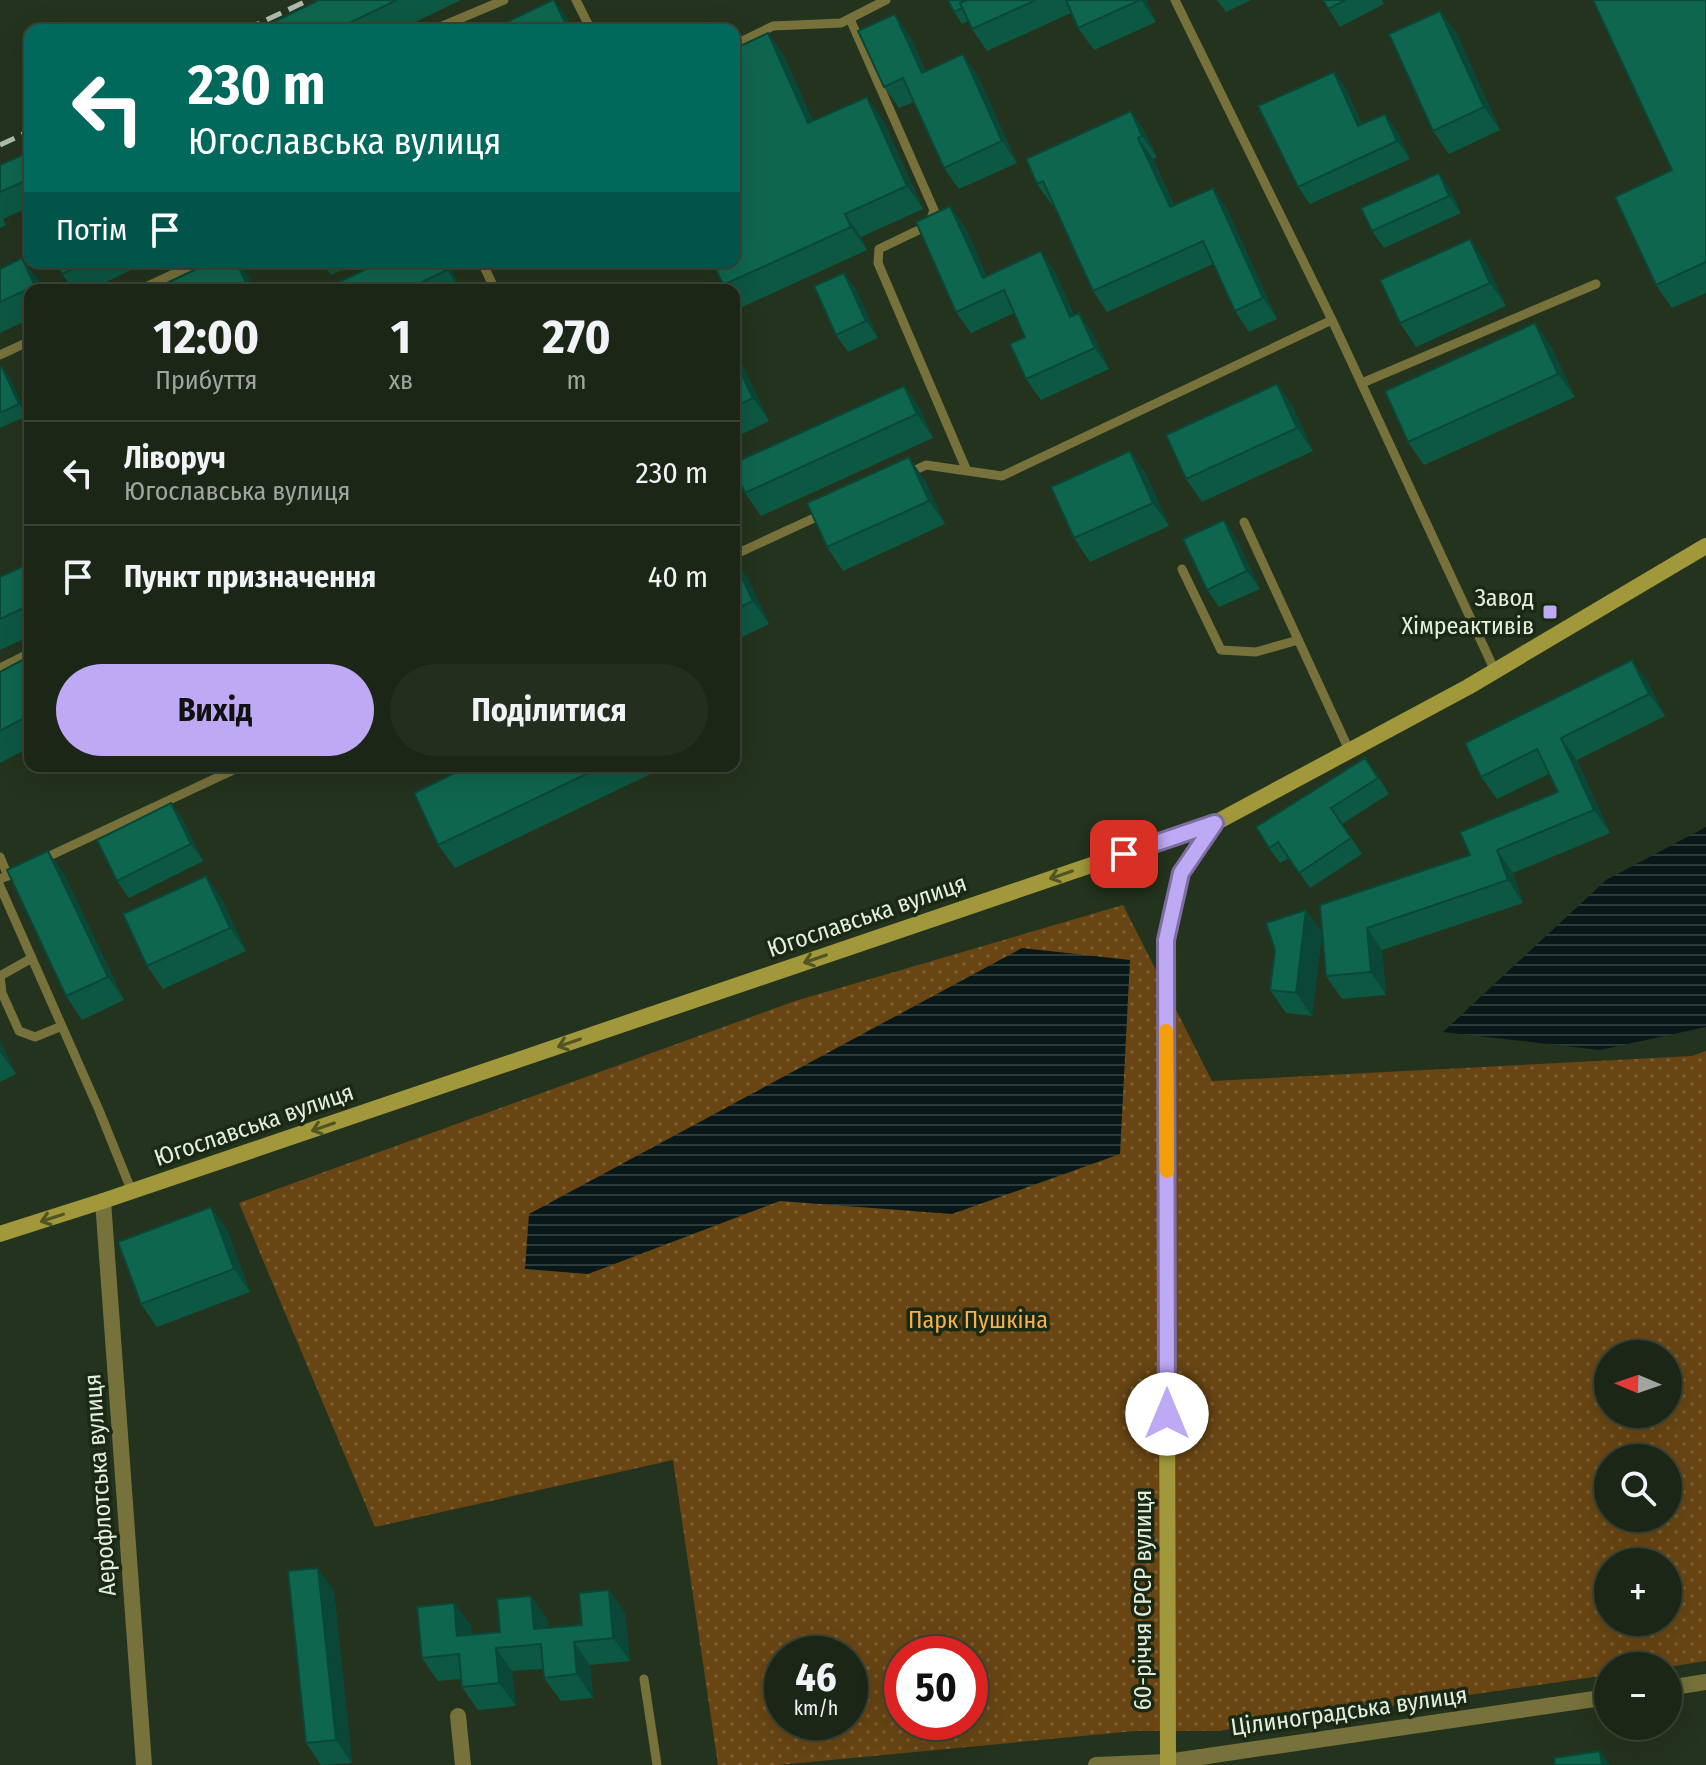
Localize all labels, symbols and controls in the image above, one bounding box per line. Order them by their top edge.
text: 230 m [188,52,325,119]
icon: left [56,56,160,160]
text: Югославська вулиця [188,120,501,164]
icon: arrive [143,208,187,252]
text: Потім [56,212,127,248]
text: 12:00 [153,308,259,366]
text: 1 [391,308,411,366]
text: 270 [542,308,611,366]
text: Прибуття [155,365,257,396]
text: хв [389,365,413,396]
text: m [567,365,587,396]
text: Ліворуч [124,440,226,476]
icon: left [56,451,100,495]
text: 230 m [636,455,708,491]
text: Югославська вулиця [124,476,350,507]
icon: arrive [56,555,100,599]
text: Пункт призначення [124,559,376,595]
text: 40 m [648,559,708,595]
place label: Завод Хімреактивів [1401,584,1534,640]
marker: Завод Хімреактивів [1541,603,1559,621]
button: Вихід [56,664,374,756]
button: Поділитися [390,664,708,756]
pin [1090,820,1158,888]
icon: arrive [1102,832,1146,876]
street label: Югославська вулиця [764,869,970,963]
one-way arrow [1049,869,1074,884]
one-way arrow [803,952,828,967]
one-way arrow [557,1036,582,1051]
street label: Югославська вулиця [151,1078,357,1172]
one-way arrow [311,1120,336,1135]
one-way arrow [39,1211,65,1226]
park label: Парк Пушкіна [908,1306,1048,1334]
north arrow [1594,1340,1682,1428]
map controls [1594,1340,1682,1740]
position arrow [1125,1372,1209,1456]
street label: Аерофлотська вулиця [78,1373,122,1597]
button: search [1594,1444,1682,1532]
street label: 60-річчя СРСР вулиця [1129,1490,1157,1710]
button: + [1594,1548,1682,1636]
speed limit sign: 50 [884,1636,988,1740]
button: − [1594,1652,1682,1740]
text: 46 [795,1654,837,1702]
street label: Цілиноградська вулиця [1229,1681,1469,1741]
text: km/h [794,1696,838,1720]

